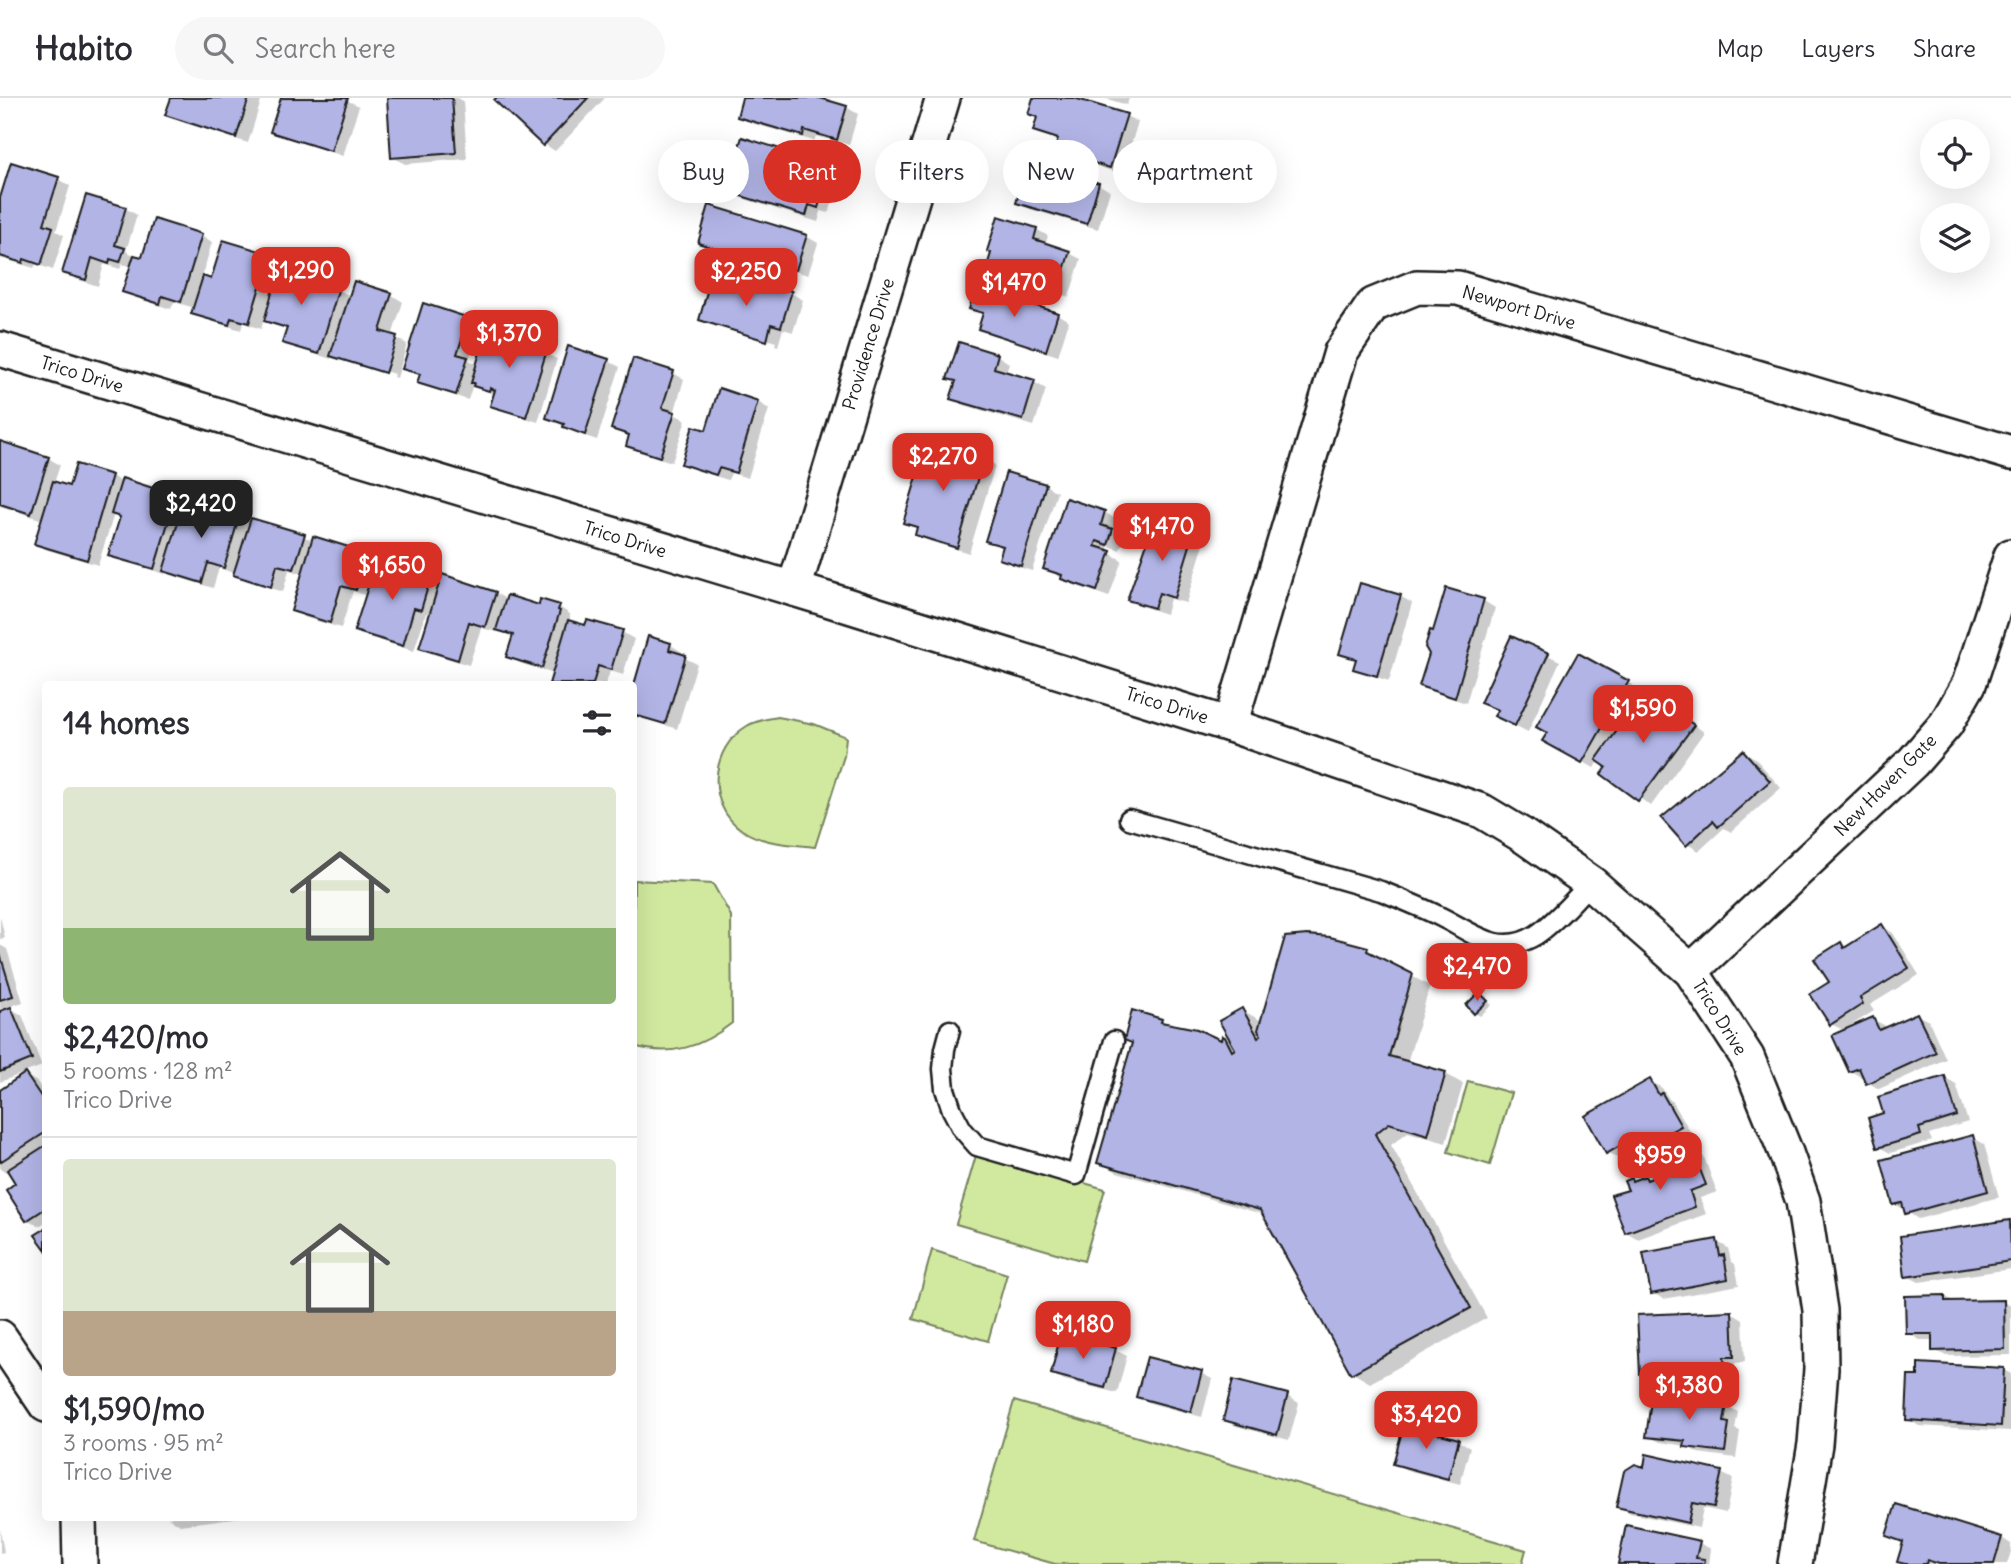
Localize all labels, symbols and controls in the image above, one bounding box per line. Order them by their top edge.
search box [175,17,665,80]
text: Habito [35,27,133,69]
icon: search [199,29,237,67]
text: Search here [255,32,396,65]
text: Map [1717,33,1763,63]
text: Layers [1801,33,1875,63]
text: Share [1913,33,1976,63]
map controls [1920,119,1990,273]
button: locate [1920,119,1990,189]
chip: Buy [658,140,749,203]
chip: Rent [763,140,861,203]
chip: Filters [875,140,989,203]
chip: New [1003,140,1099,203]
chip: Apartment [1113,140,1277,203]
button: layers [1920,203,1990,273]
pin: $1,290 [244,248,358,307]
pin: $2,250 [689,248,803,308]
text: $1,290 [267,255,335,284]
text: $2,250 [710,256,782,285]
pin: $1,470 [957,260,1071,319]
text: $1,470 [981,267,1047,296]
street label: Providence Drive [837,275,899,413]
street label: Newport Drive [1460,280,1578,334]
pin: $1,370 [452,310,566,370]
text: $1,370 [476,318,542,347]
street label: Trico Drive [38,350,126,398]
pin: $2,270 [886,434,1000,493]
text: $2,270 [908,441,978,470]
pin: $2,420 [144,480,258,540]
text: $2,420 [166,488,236,517]
pin: $1,470 [1105,504,1219,563]
text: $1,470 [1129,511,1195,540]
street label: Trico Drive [581,515,669,563]
pin: $1,650 [335,542,449,602]
text: $1,650 [358,550,426,579]
street label: Trico Drive [1123,681,1211,729]
pin: $1,590 [1586,686,1700,745]
text: $1,590 [1609,693,1677,722]
text: 14 homes [63,704,190,742]
icon: filters [578,704,616,742]
street label: New Haven Gate [1829,729,1941,841]
icon: home [277,833,403,959]
pin: $2,470 [1420,944,1534,1003]
text: $2,470 [1442,951,1512,980]
street label: Trico Drive [1688,975,1752,1059]
text: $2,420/mo [63,1018,209,1056]
text: 5 rooms · 128 m² [63,1056,233,1085]
text: Trico Drive [63,1085,172,1114]
pin: $959 [1619,1132,1701,1192]
text: $959 [1634,1140,1686,1169]
icon: home [277,1205,403,1331]
pin: $1,180 [1026,1302,1140,1361]
text: $1,180 [1052,1309,1114,1338]
pin: $1,380 [1632,1362,1746,1422]
text: $1,380 [1655,1370,1723,1399]
text: $1,590/mo [63,1390,205,1428]
pin: $3,420 [1369,1392,1483,1451]
text: $3,420 [1390,1399,1462,1428]
text: 3 rooms · 95 m² [63,1428,224,1457]
text: Trico Drive [63,1457,172,1486]

